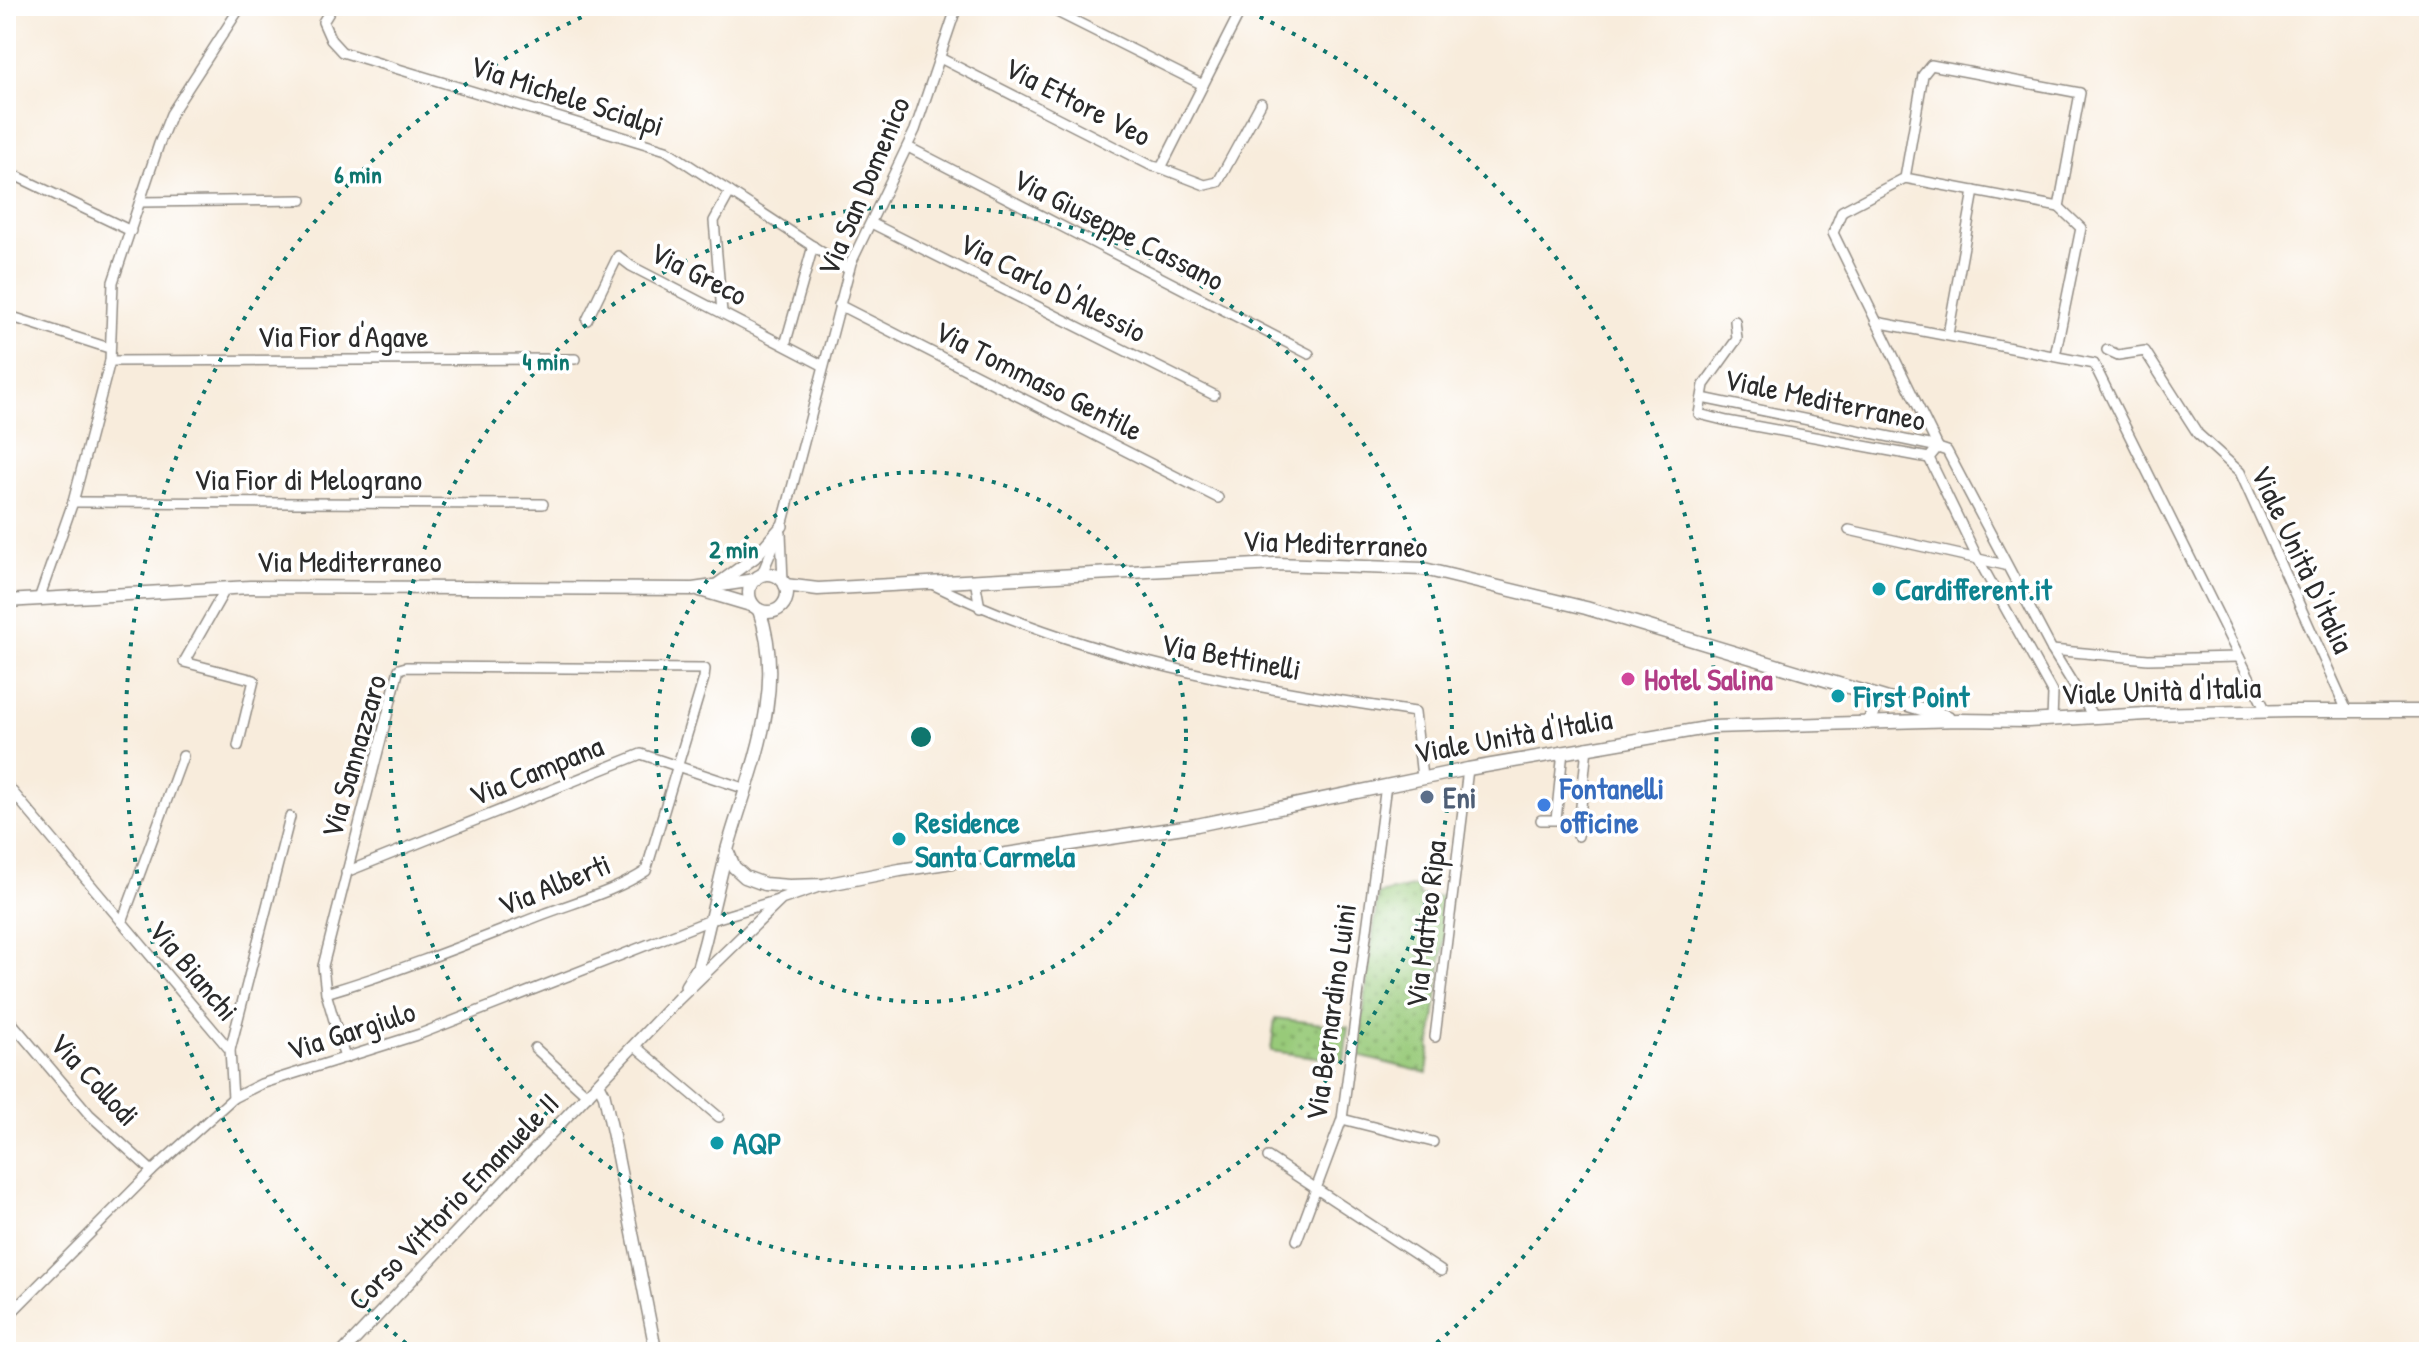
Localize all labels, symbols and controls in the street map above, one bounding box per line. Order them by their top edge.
street label: Via Michele Scialpi [465,45,669,145]
street label: Via Ettore Veo [998,47,1158,155]
street label: Via San Domenico [807,90,919,282]
text: 6 min [334,158,382,190]
street label: Via Giuseppe Cassano [1007,158,1231,300]
street label: Via Carlo D'Alessio [953,223,1153,351]
street label: Via Greco [644,232,754,314]
street label: Via Tommaso Gentile [928,310,1150,450]
street label: Via Fior d'Agave [257,316,429,356]
text: 4 min [522,345,570,377]
street label: Viale Mediterraneo [1721,358,1929,440]
street label: Via Fior di Melograno [194,459,422,499]
street label: Viale Unità D'Italia [2242,459,2364,660]
street label: Via Mediterraneo [1242,520,1428,566]
text: 2 min [709,533,759,565]
street label: Via Mediterraneo [256,541,442,581]
place label: Cardifferent.it [1895,569,2053,609]
marker: Cardifferent.it [1870,580,1888,598]
street label: Via Bettinelli [1158,623,1304,689]
place label: Hotel Salina [1644,659,1773,699]
street label: Viale Unità d'Italia [2060,667,2262,713]
street label: Via Sannazzaro [311,670,395,842]
marker: Hotel Salina [1619,670,1637,688]
place label: First Point [1853,676,1971,716]
marker: First Point [1829,687,1847,705]
street label: Viale Unità d'Italia [1411,698,1615,772]
centre of rings [907,723,935,751]
street label: Via Campana [463,725,609,815]
place label: Fontanelli officine [1559,768,1664,842]
place label: Eni [1443,777,1477,817]
marker: Eni [1418,788,1436,806]
marker: Fontanelli officine [1535,796,1553,814]
place label: Residence Santa Carmela [915,802,1075,876]
marker: Residence Santa Carmela [890,830,908,848]
street label: Via Matteo Ripa [1395,838,1455,1010]
street label: Via Alberti [492,843,616,925]
street label: Via Bernardino Luini [1295,901,1365,1123]
street label: Via Bianchi [140,911,248,1029]
street label: Via Gargiulo [282,991,420,1069]
street label: Via Collodi [41,1024,149,1134]
street label: Corso Vittorio Emanuele II [339,1084,567,1318]
place label: AQP [733,1123,782,1163]
marker: AQP [708,1134,726,1152]

